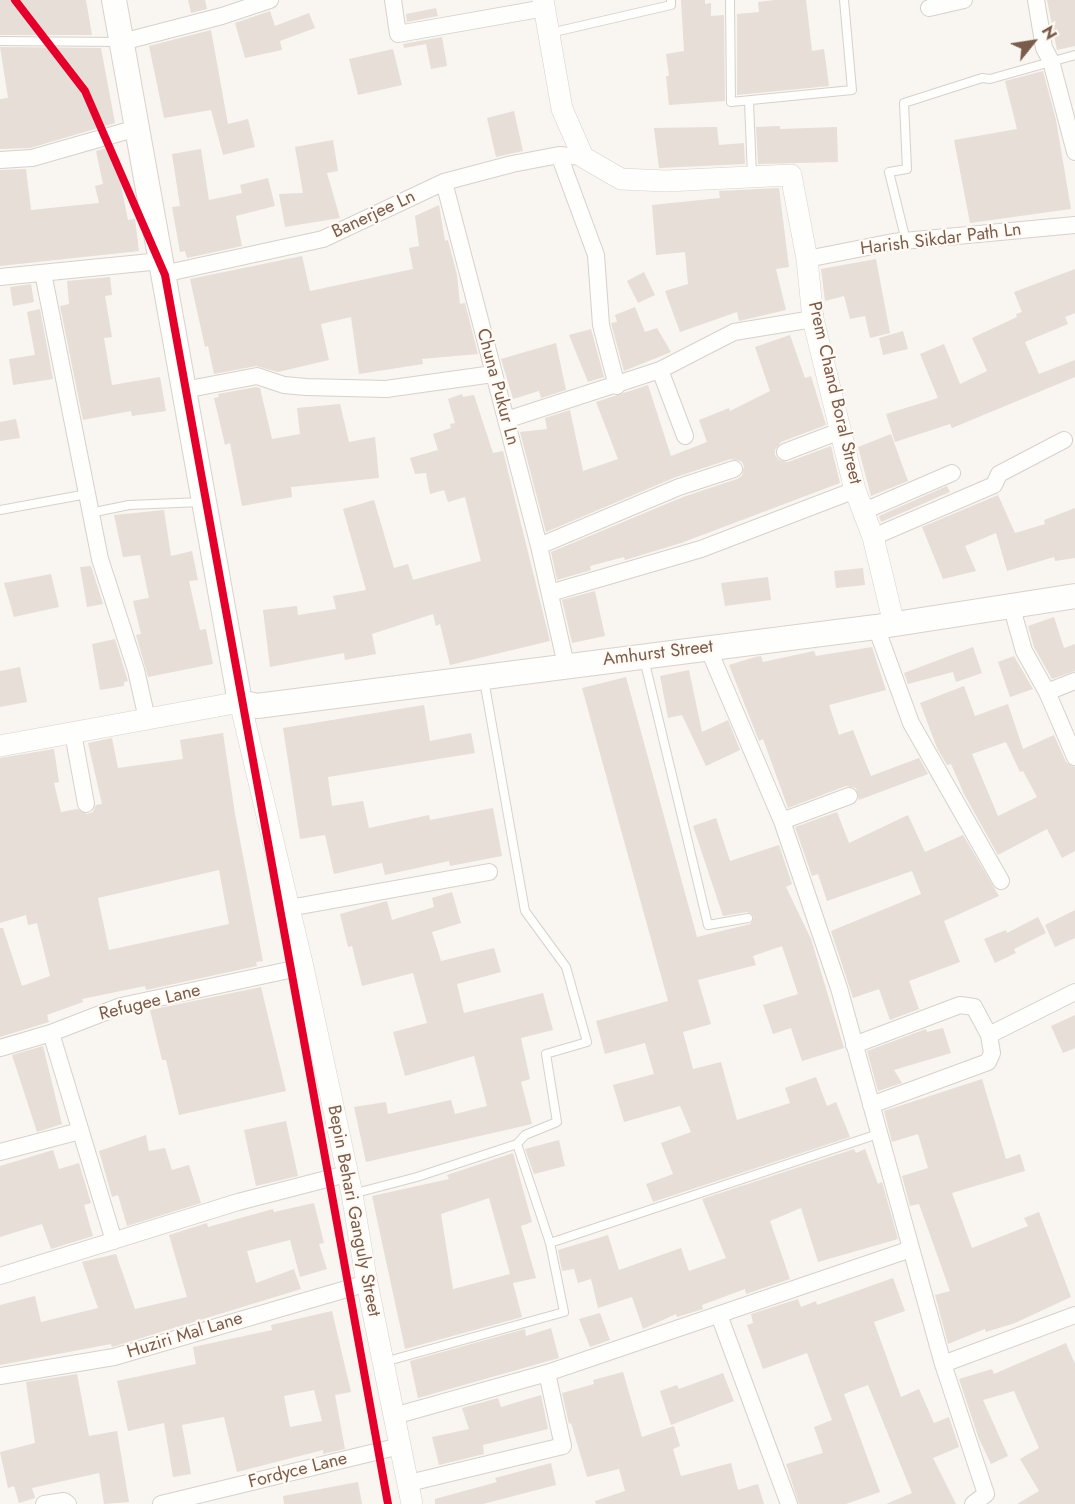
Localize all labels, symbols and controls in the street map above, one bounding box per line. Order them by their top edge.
north arrow [1003,12,1063,72]
text: N [1036,21,1062,44]
street label: Banerjee Ln [329,186,419,244]
street label: Harish Sikdar Path Ln [859,219,1023,261]
street label: Prem Chand Boral Street [802,300,866,486]
street label: Chuna Pukur Ln [471,326,523,448]
street label: Amhurst Street [602,637,714,671]
street label: Refugee Lane [97,980,203,1026]
street label: Bepin Behari Ganguly Street [322,1103,384,1319]
street label: Huziri Mal Lane [125,1308,245,1364]
street label: Fordyce Lane [246,1448,350,1494]

